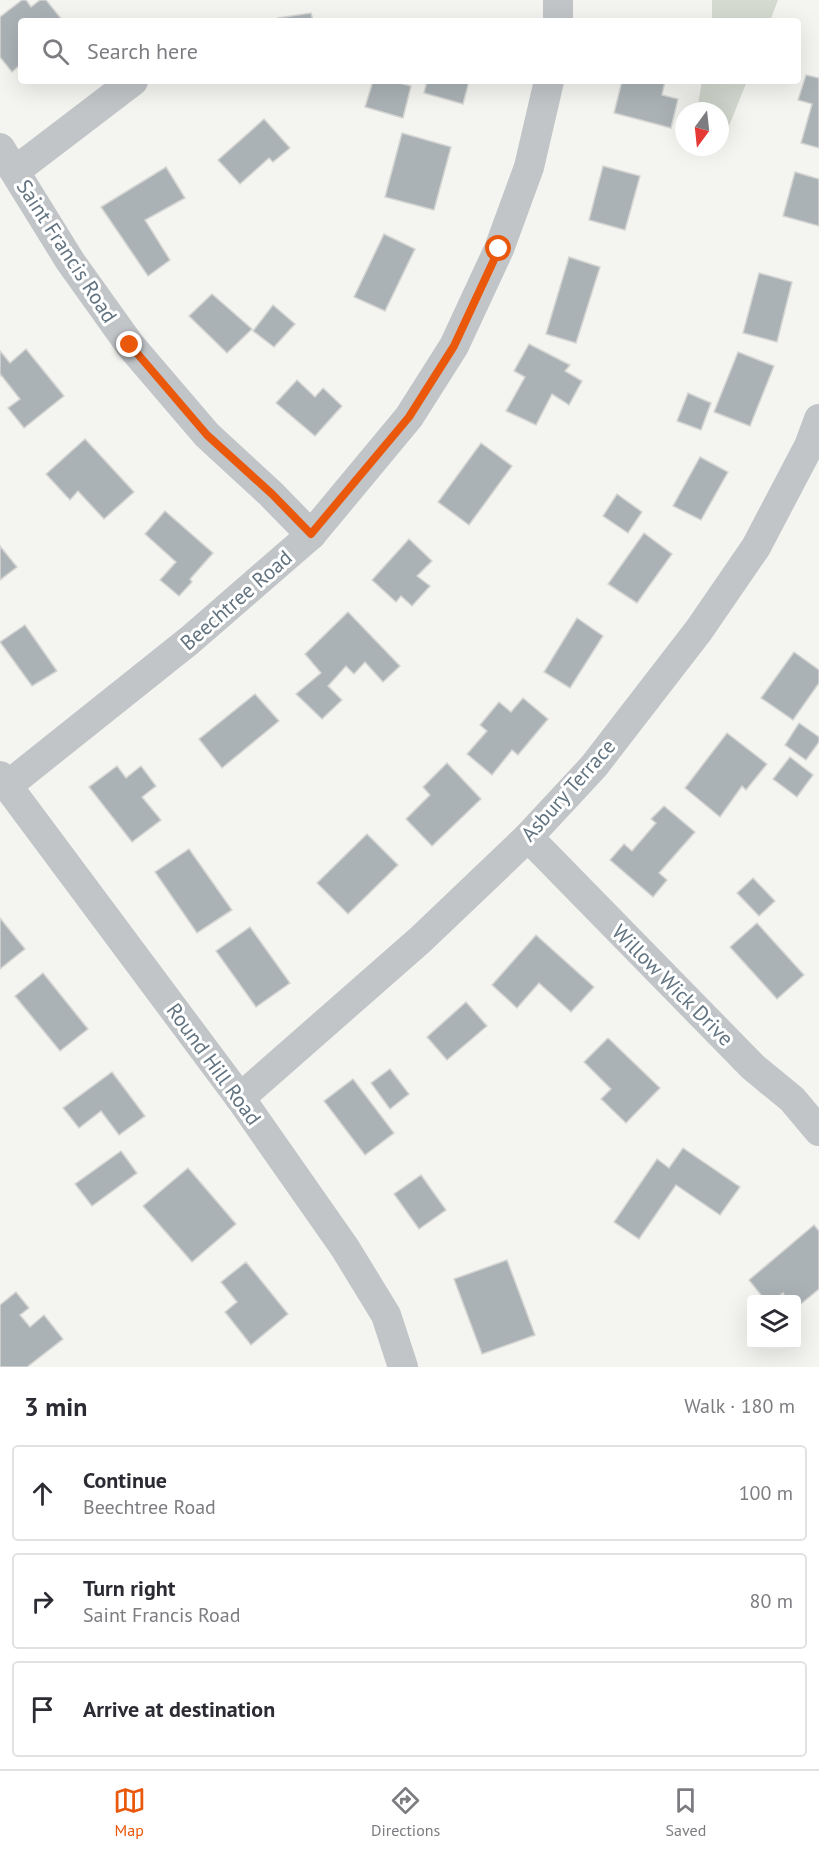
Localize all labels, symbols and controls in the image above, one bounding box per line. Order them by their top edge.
search box [18,18,801,84]
icon: search [39,35,72,68]
text: Search here [87,37,198,65]
north arrow [675,102,729,156]
street label: Saint Francis Road [11,174,123,328]
route start [485,235,511,261]
route end [116,331,142,357]
street label: Beechtree Road [174,544,298,656]
street label: Asbury Terrace [515,733,621,847]
street label: Willow Wick Drive [607,919,739,1051]
street label: Round Hill Road [161,998,267,1130]
map controls [747,1295,801,1349]
button: layers [747,1295,801,1349]
text: 3 min [24,1390,87,1423]
text: Walk · 180 m [684,1393,795,1419]
text: Continue [83,1466,167,1494]
icon: ahead [26,1477,59,1510]
text: 100 m [739,1480,793,1506]
text: Beechtree Road [83,1494,216,1520]
text: Turn right [83,1574,175,1602]
icon: right [26,1585,59,1618]
text: 80 m [750,1588,793,1614]
text: Saint Francis Road [83,1602,240,1628]
icon: arrive [26,1693,59,1726]
text: Arrive at destination [83,1695,275,1723]
tab: Map [113,1784,146,1840]
tab: Directions [371,1784,440,1840]
tab: Saved [666,1784,706,1840]

